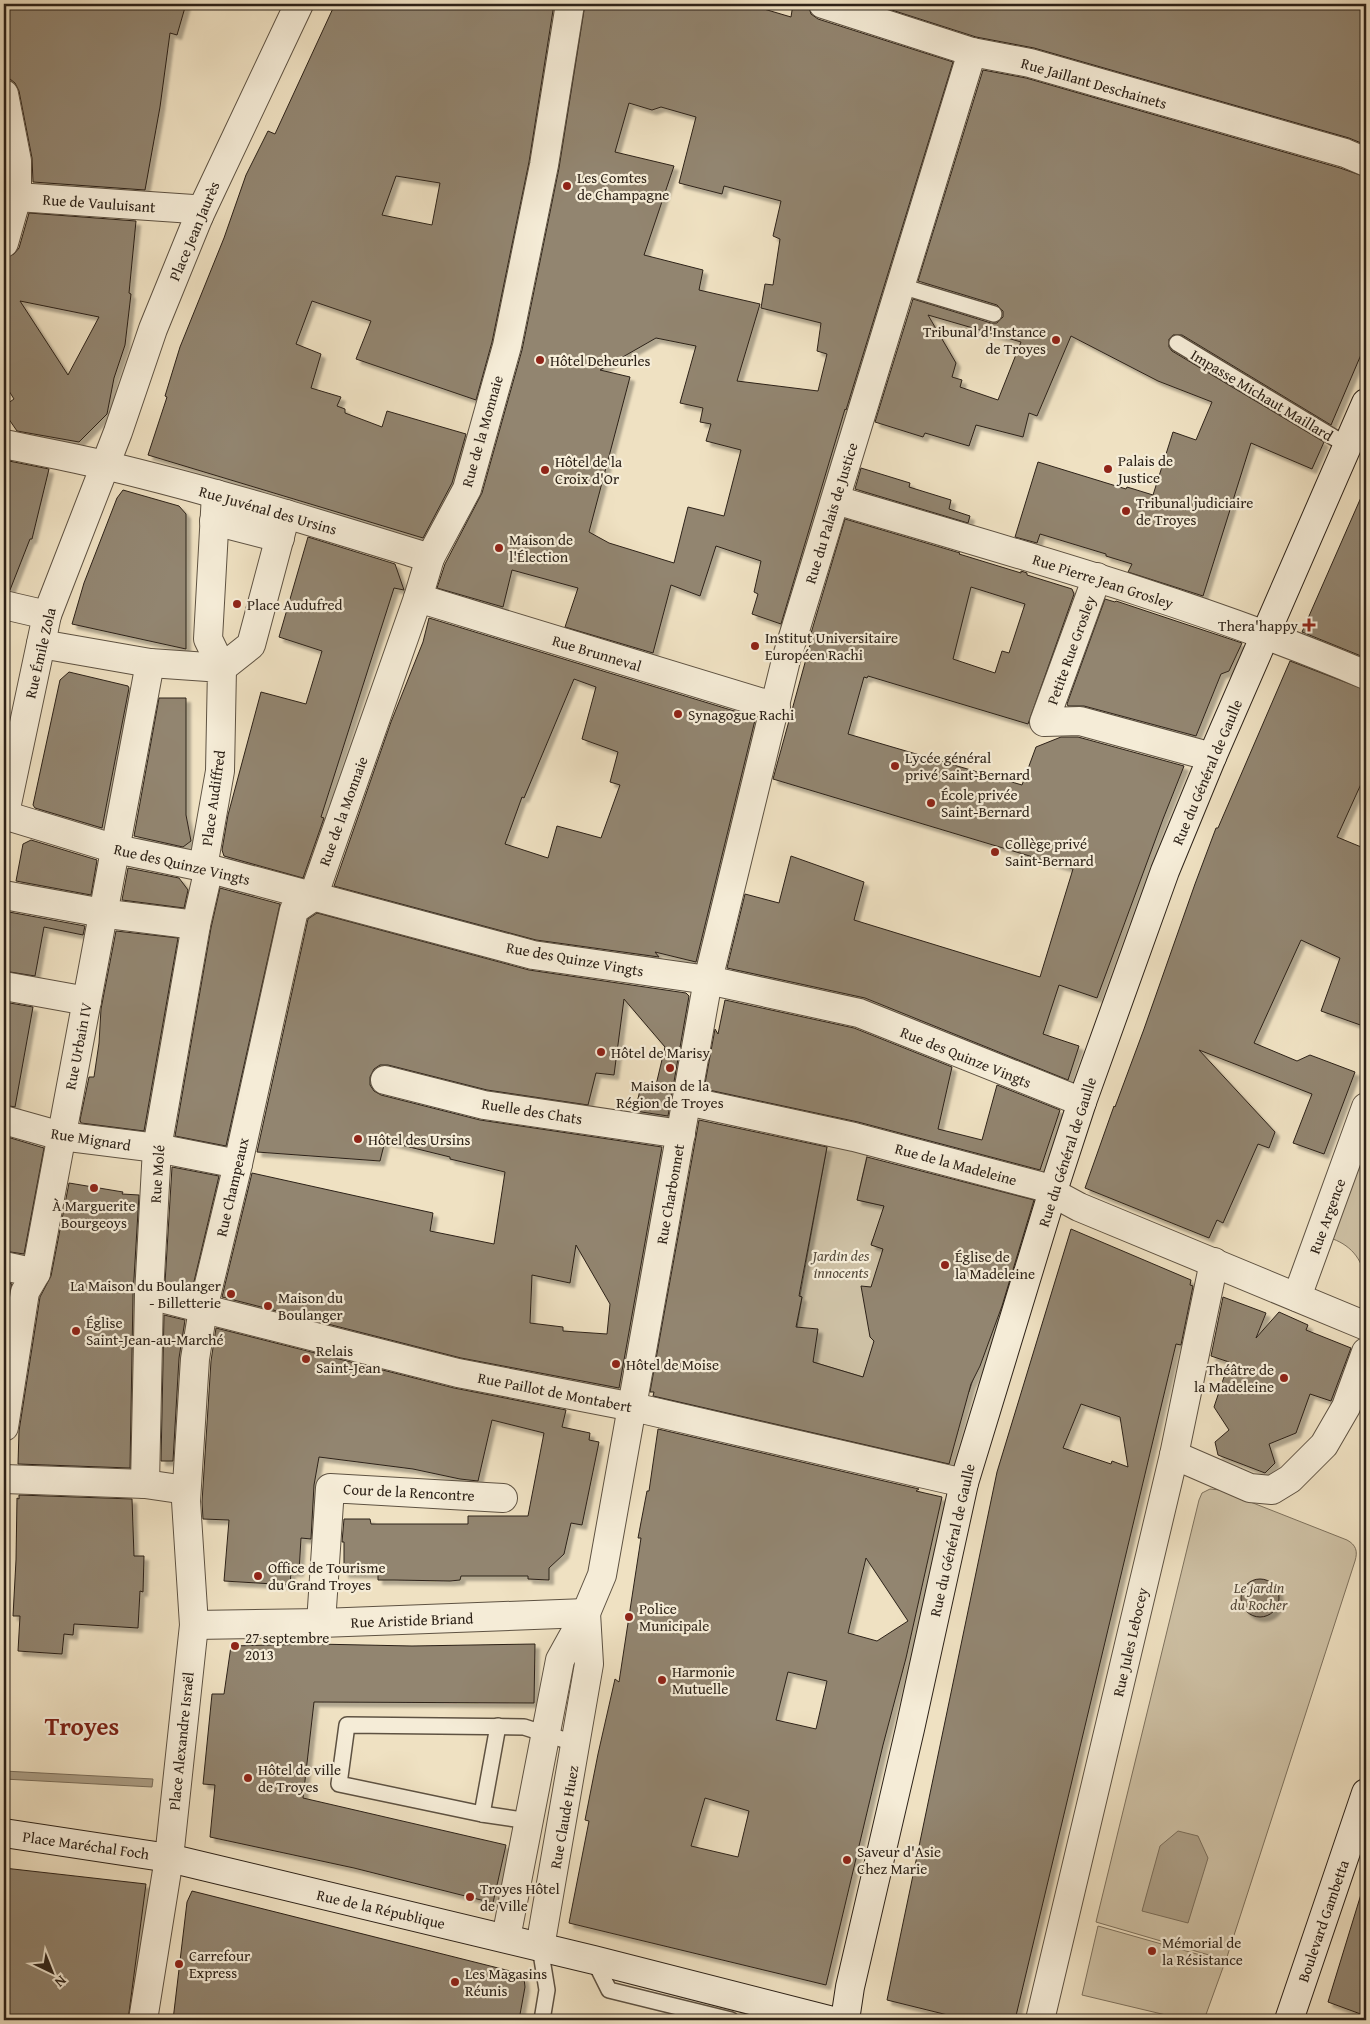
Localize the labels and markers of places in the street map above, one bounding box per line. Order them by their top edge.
place label: Les Comtes de Champagne [577,167,669,205]
marker: Les Comtes de Champagne [561,180,573,192]
place label: Tribunal d'Instance de Troyes [923,321,1046,359]
marker: Tribunal d'Instance de Troyes [1050,334,1062,346]
place label: Hôtel Deheurles [550,350,651,371]
marker: Hôtel Deheurles [534,354,546,366]
place label: Palais de Justice [1116,450,1173,488]
place label: Hôtel de la Croix d'Or [555,451,622,489]
marker: Palais de Justice [1102,463,1114,475]
marker: Hôtel de la Croix d'Or [539,464,551,476]
place label: Tribunal judiciaire de Troyes [1136,492,1253,530]
marker: Tribunal judiciaire de Troyes [1120,505,1132,517]
place label: Maison de l'Élection [509,529,573,567]
marker: Maison de l'Élection [493,542,505,554]
place label: Place Audufred [247,594,343,615]
marker: Place Audufred [231,598,243,610]
place label: Thera'happy [1218,615,1299,636]
marker: Thera'happy [1302,618,1316,632]
place label: Institut Universitaire Européen Rachi [765,627,898,665]
marker: Institut Universitaire Européen Rachi [749,640,761,652]
place label: Synagogue Rachi [688,704,794,725]
marker: Synagogue Rachi [672,708,684,720]
place label: Lycée général privé Saint-Bernard [905,747,1030,785]
marker: Lycée général privé Saint-Bernard [889,760,901,772]
place label: École privée Saint-Bernard [941,784,1030,822]
marker: École privée Saint-Bernard [925,797,937,809]
place label: Collège privé Saint-Bernard [1005,833,1094,871]
marker: Collège privé Saint-Bernard [989,846,1001,858]
place label: Hôtel de Marisy [611,1042,711,1063]
marker: Hôtel de Marisy [595,1046,607,1058]
marker: Maison de la Région de Troyes [664,1062,676,1074]
place label: Maison de la Région de Troyes [616,1075,724,1113]
place label: Hôtel des Ursins [368,1129,470,1150]
marker: Hôtel des Ursins [352,1133,364,1145]
marker: À Marguerite Bourgeoys [88,1182,100,1194]
place label: À Marguerite Bourgeoys [52,1195,136,1233]
place label: Église de la Madeleine [955,1246,1035,1284]
marker: Église de la Madeleine [939,1259,951,1271]
place label: La Maison du Boulanger - Billetterie [70,1275,221,1313]
place label: Maison du Boulanger [278,1287,344,1325]
marker: La Maison du Boulanger - Billetterie [225,1288,237,1300]
marker: Maison du Boulanger [262,1300,274,1312]
place label: Église Saint-Jean-au-Marché [86,1312,224,1350]
marker: Église Saint-Jean-au-Marché [70,1325,82,1337]
place label: Relais Saint-Jean [316,1340,381,1378]
marker: Relais Saint-Jean [300,1353,312,1365]
place label: Hôtel de Moise [626,1354,719,1375]
marker: Hôtel de Moise [610,1358,622,1370]
place label: Théâtre de la Madeleine [1194,1359,1274,1397]
marker: Théâtre de la Madeleine [1278,1372,1290,1384]
place label: Office de Tourisme du Grand Troyes [268,1557,386,1595]
marker: Office de Tourisme du Grand Troyes [252,1570,264,1582]
place label: Police Municipale [639,1598,709,1636]
marker: Police Municipale [623,1611,635,1623]
place label: 27 septembre 2013 [245,1627,329,1665]
marker: 27 septembre 2013 [229,1640,241,1652]
place label: Harmonie Mutuelle [672,1661,735,1699]
marker: Harmonie Mutuelle [656,1674,668,1686]
place label: Hôtel de ville de Troyes [258,1759,341,1797]
marker: Hôtel de ville de Troyes [242,1772,254,1784]
place label: Saveur d'Asie Chez Marie [857,1841,941,1879]
marker: Saveur d'Asie Chez Marie [841,1854,853,1866]
place label: Troyes Hôtel de Ville [480,1878,560,1916]
marker: Troyes Hôtel de Ville [464,1891,476,1903]
place label: Mémorial de la Résistance [1162,1932,1243,1970]
place label: Carrefour Express [189,1945,250,1983]
marker: Mémorial de la Résistance [1146,1945,1158,1957]
marker: Carrefour Express [173,1958,185,1970]
place label: Les Magasins Réunis [465,1963,547,2001]
marker: Les Magasins Réunis [449,1976,461,1988]

